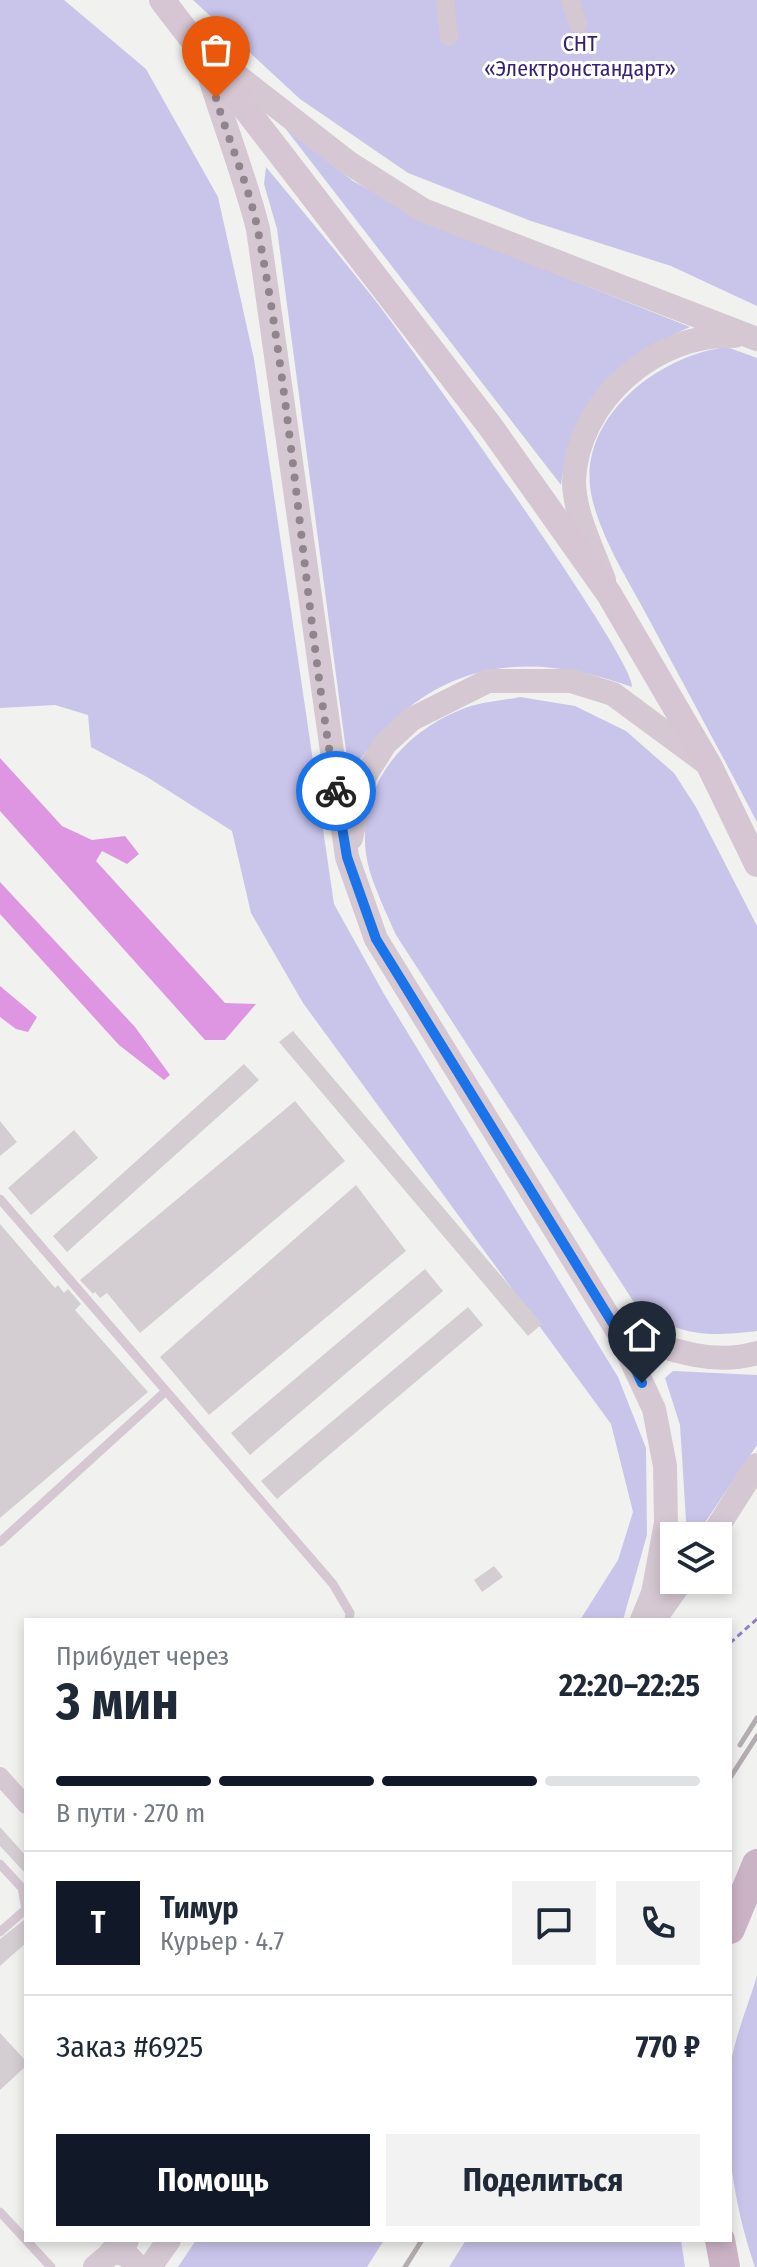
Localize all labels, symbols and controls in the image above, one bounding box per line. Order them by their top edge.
pin [182,16,250,98]
icon: bag [194,28,238,72]
park label: СНТ «Электронстандарт» [484,30,676,82]
courier [296,751,376,831]
icon: bike [314,769,358,813]
pin [608,1301,676,1383]
icon: home [620,1313,664,1357]
map controls [660,1522,732,1594]
button: layers [660,1522,732,1594]
text: Прибудет через [56,1641,229,1672]
text: 22:20–22:25 [559,1668,700,1704]
text: 3 мин [56,1670,179,1733]
text: В пути · 270 m [56,1798,205,1829]
button: chat [512,1881,596,1965]
button: phone [616,1881,700,1965]
text: Тимур [160,1890,239,1926]
text: Т [91,1905,105,1941]
text: Курьер · 4.7 [160,1926,284,1957]
text: Заказ #6925 [56,2029,203,2065]
text: 770 ₽ [636,2029,700,2065]
button: Помощь [56,2134,370,2226]
button: Поделиться [386,2134,700,2226]

